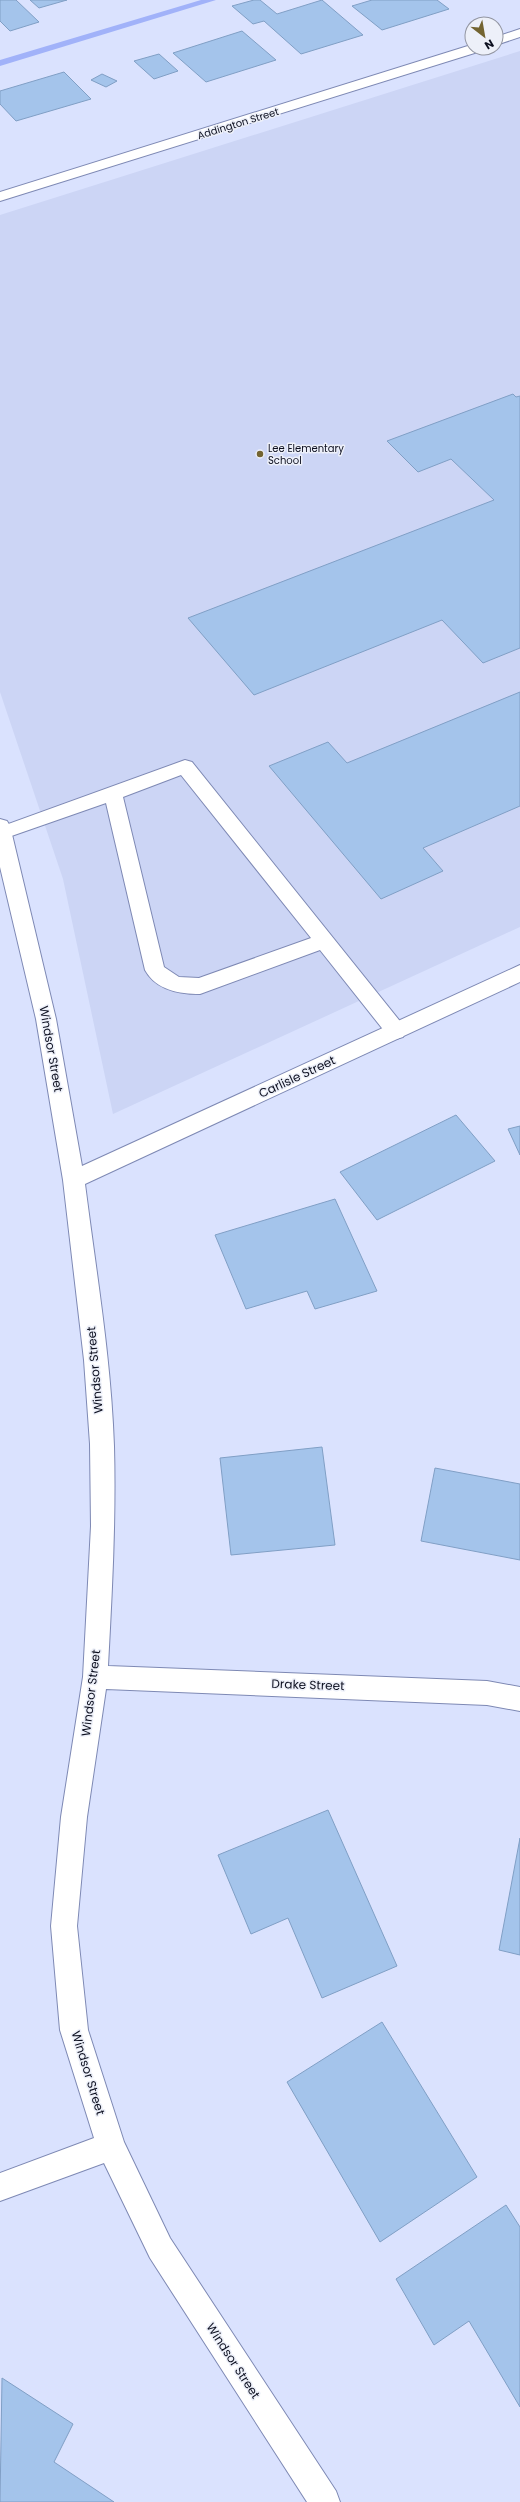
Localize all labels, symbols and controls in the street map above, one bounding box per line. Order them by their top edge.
north arrow [464,16,504,56]
text: N [481,36,497,54]
street label: Addington Street [196,104,281,143]
place label: Lee Elementary School [268,441,344,468]
marker: Lee Elementary School [255,449,265,459]
street label: Windsor Street [36,1004,67,1093]
street label: Carlisle Street [256,1051,338,1102]
street label: Windsor Street [82,1326,107,1414]
street label: Windsor Street [77,1649,104,1737]
street label: Drake Street [271,1675,345,1694]
street label: Windsor Street [68,2029,109,2117]
street label: Windsor Street [203,2320,264,2402]

